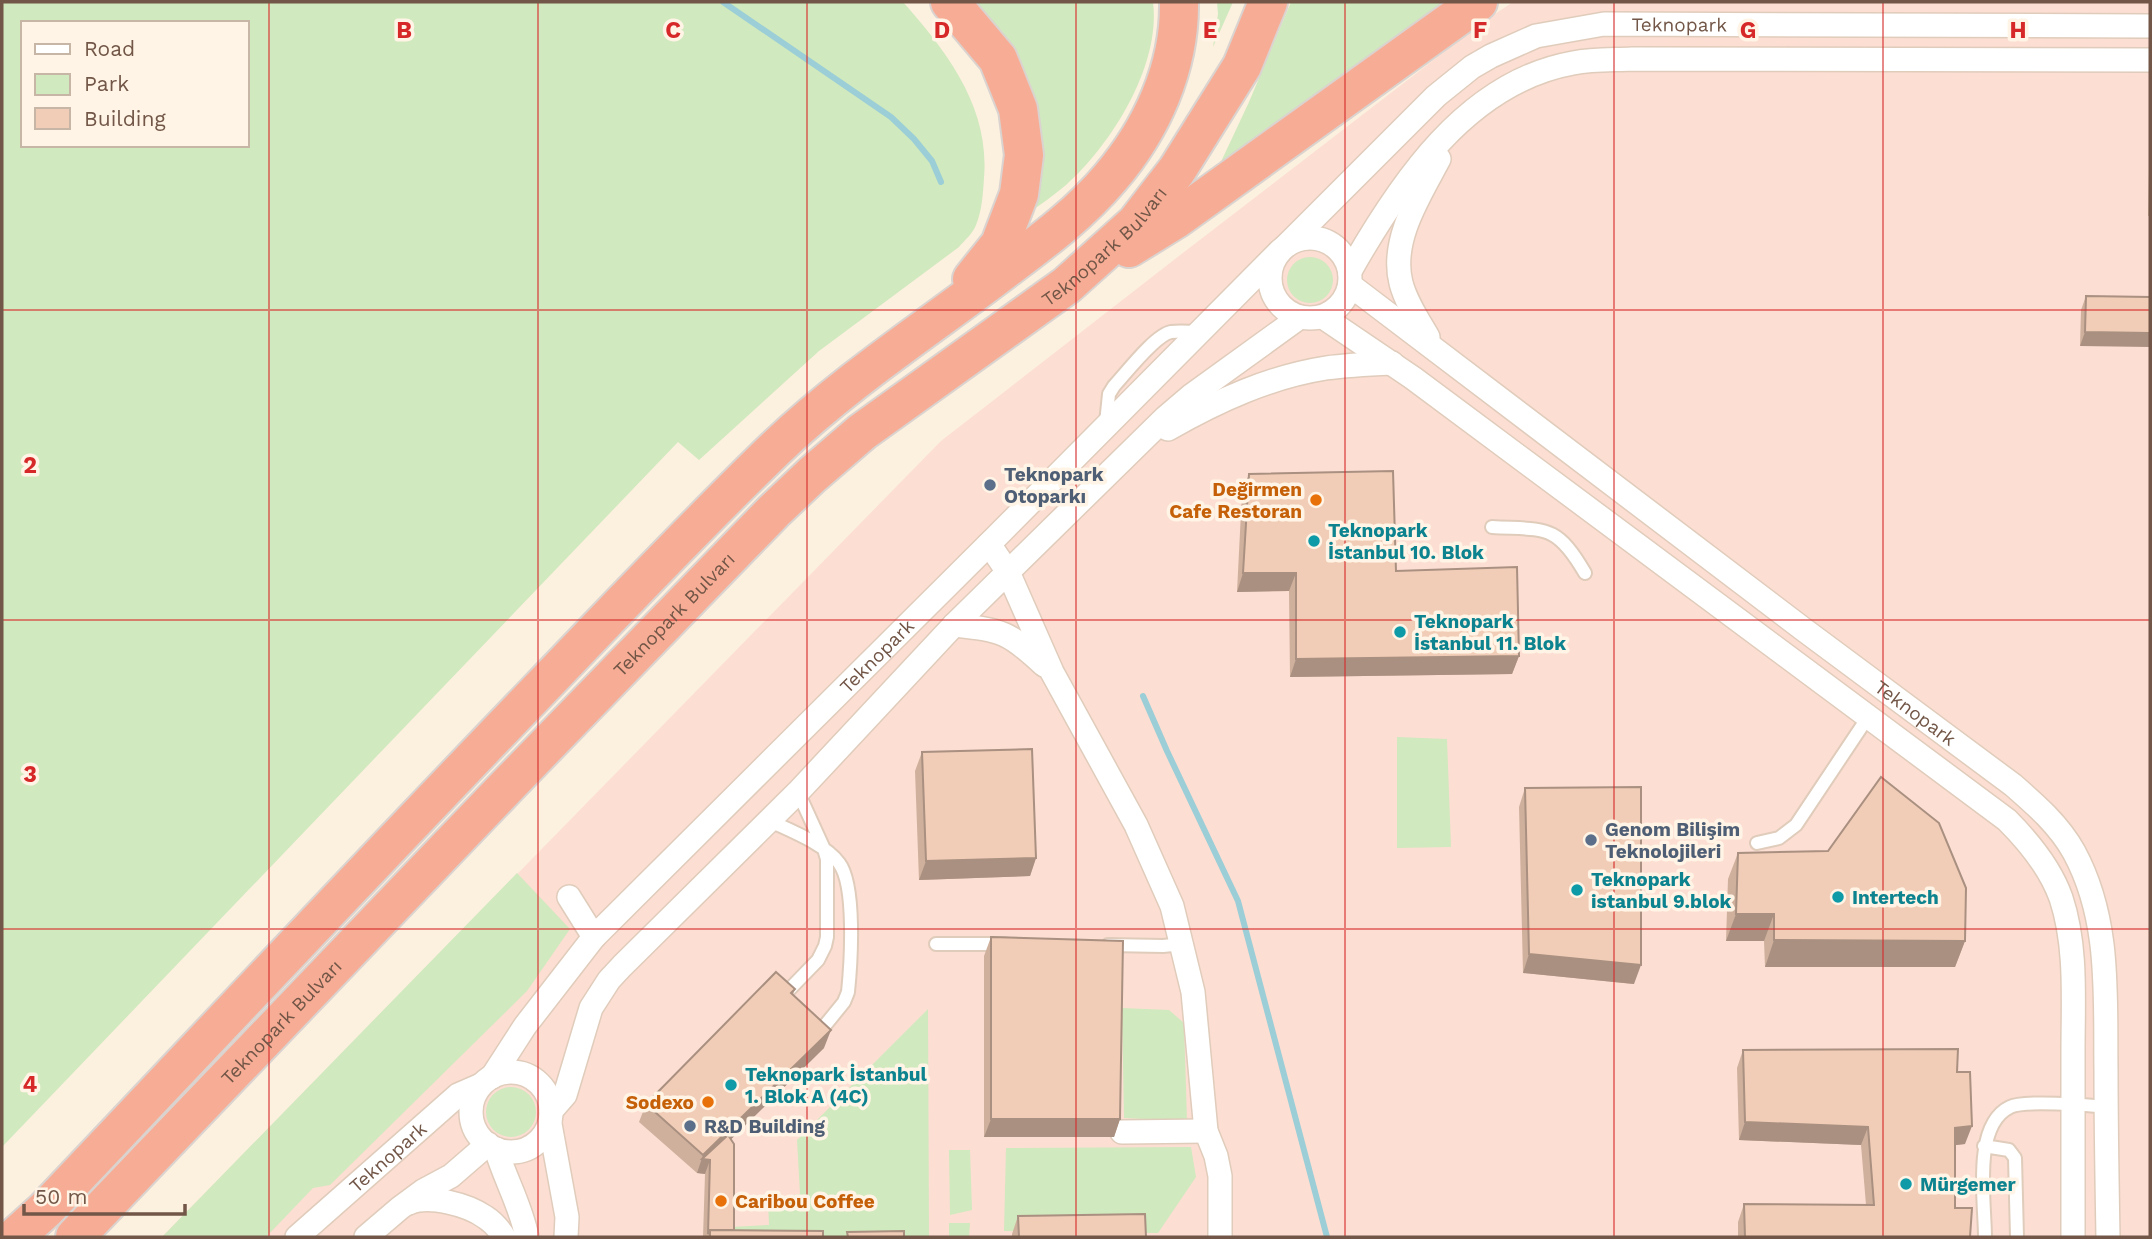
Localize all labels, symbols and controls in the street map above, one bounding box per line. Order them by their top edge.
street label: Teknopark [1631,13,1727,36]
text: B [396,17,412,44]
text: C [665,17,681,44]
text: D [934,17,950,44]
text: E [1203,17,1217,44]
text: F [1473,17,1487,44]
text: G [1740,17,1756,44]
text: H [2009,17,2027,44]
legend [21,21,248,147]
text: Road [84,36,135,61]
text: Park [84,71,129,96]
text: Building [84,106,166,131]
street label: Teknopark Bulvarı [1037,182,1172,311]
text: 2 [23,452,37,479]
place label: Teknopark Otoparkı [1004,463,1104,508]
marker: Teknopark Otoparkı [982,477,998,493]
place label: Değirmen Cafe Restoran [1169,478,1302,523]
marker: Değirmen Cafe Restoran [1308,492,1324,508]
place label: Teknopark İstanbul 10. Blok [1328,519,1484,564]
marker: Teknopark İstanbul 10. Blok [1306,533,1322,549]
street label: Teknopark Bulvarı [609,548,740,682]
place label: Teknopark İstanbul 11. Blok [1414,610,1566,655]
street label: Teknopark [835,614,919,698]
marker: Teknopark İstanbul 11. Blok [1392,624,1408,640]
street label: Teknopark [1870,675,1961,751]
text: 3 [23,761,37,788]
place label: Genom Bilişim Teknolojileri [1605,818,1740,863]
marker: Genom Bilişim Teknolojileri [1583,832,1599,848]
place label: Teknopark istanbul 9.blok [1591,868,1732,913]
marker: Teknopark istanbul 9.blok [1569,882,1585,898]
place label: Intertech [1852,886,1939,909]
marker: Intertech [1830,889,1846,905]
street label: Teknopark Bulvarı [216,955,347,1089]
place label: Teknopark İstanbul 1. Blok A (4C) [745,1063,928,1108]
text: 4 [23,1071,38,1098]
marker: Teknopark İstanbul 1. Blok A (4C) [723,1077,739,1093]
place label: Sodexo [626,1091,694,1114]
marker: Sodexo [700,1094,716,1110]
place label: R&D Building [704,1115,825,1138]
street label: Teknopark [345,1117,432,1198]
marker: R&D Building [682,1118,698,1134]
scale bar [24,1172,186,1216]
place label: Mürgemer [1920,1173,2016,1196]
marker: Mürgemer [1898,1176,1914,1192]
text: 50 m [35,1184,87,1209]
place label: Caribou Coffee [735,1190,875,1213]
marker: Caribou Coffee [713,1193,729,1209]

